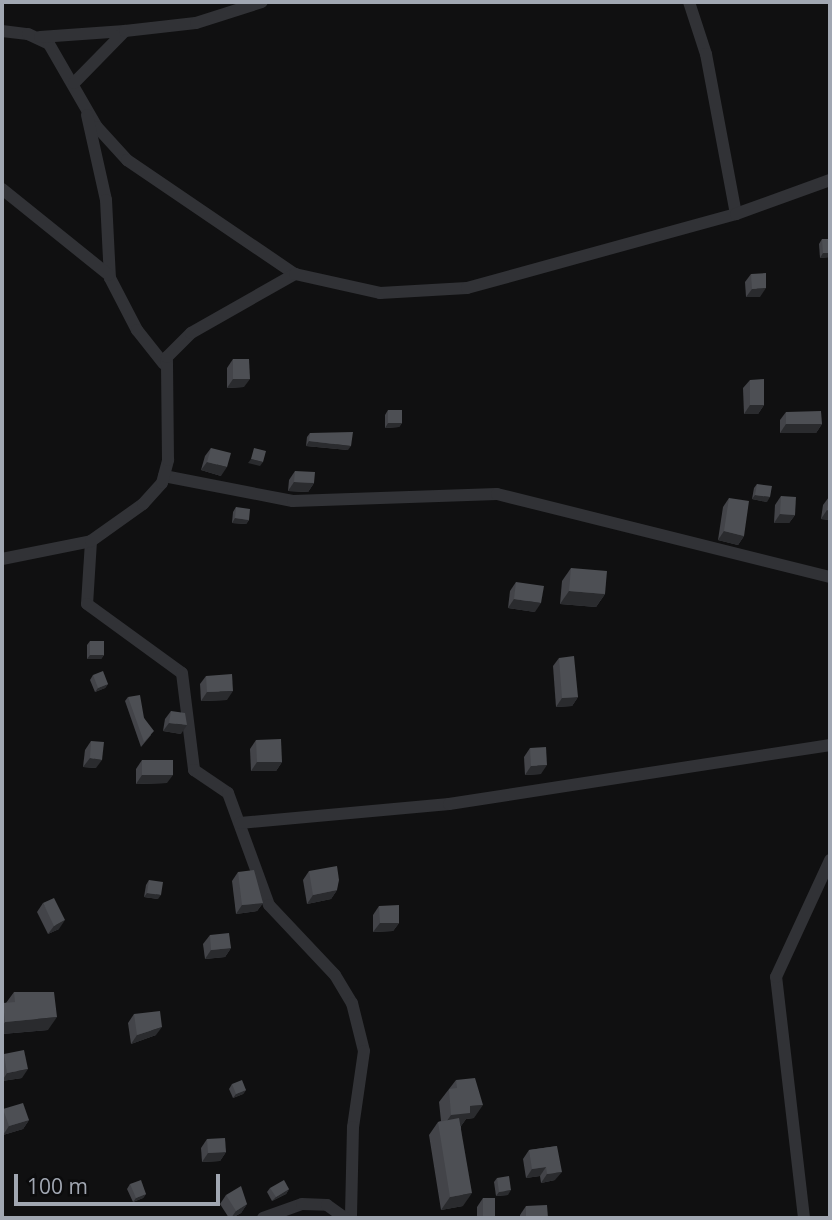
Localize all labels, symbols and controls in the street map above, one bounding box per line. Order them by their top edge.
scale bar [18,1160,224,1204]
text: 100 m [27,1172,88,1200]

